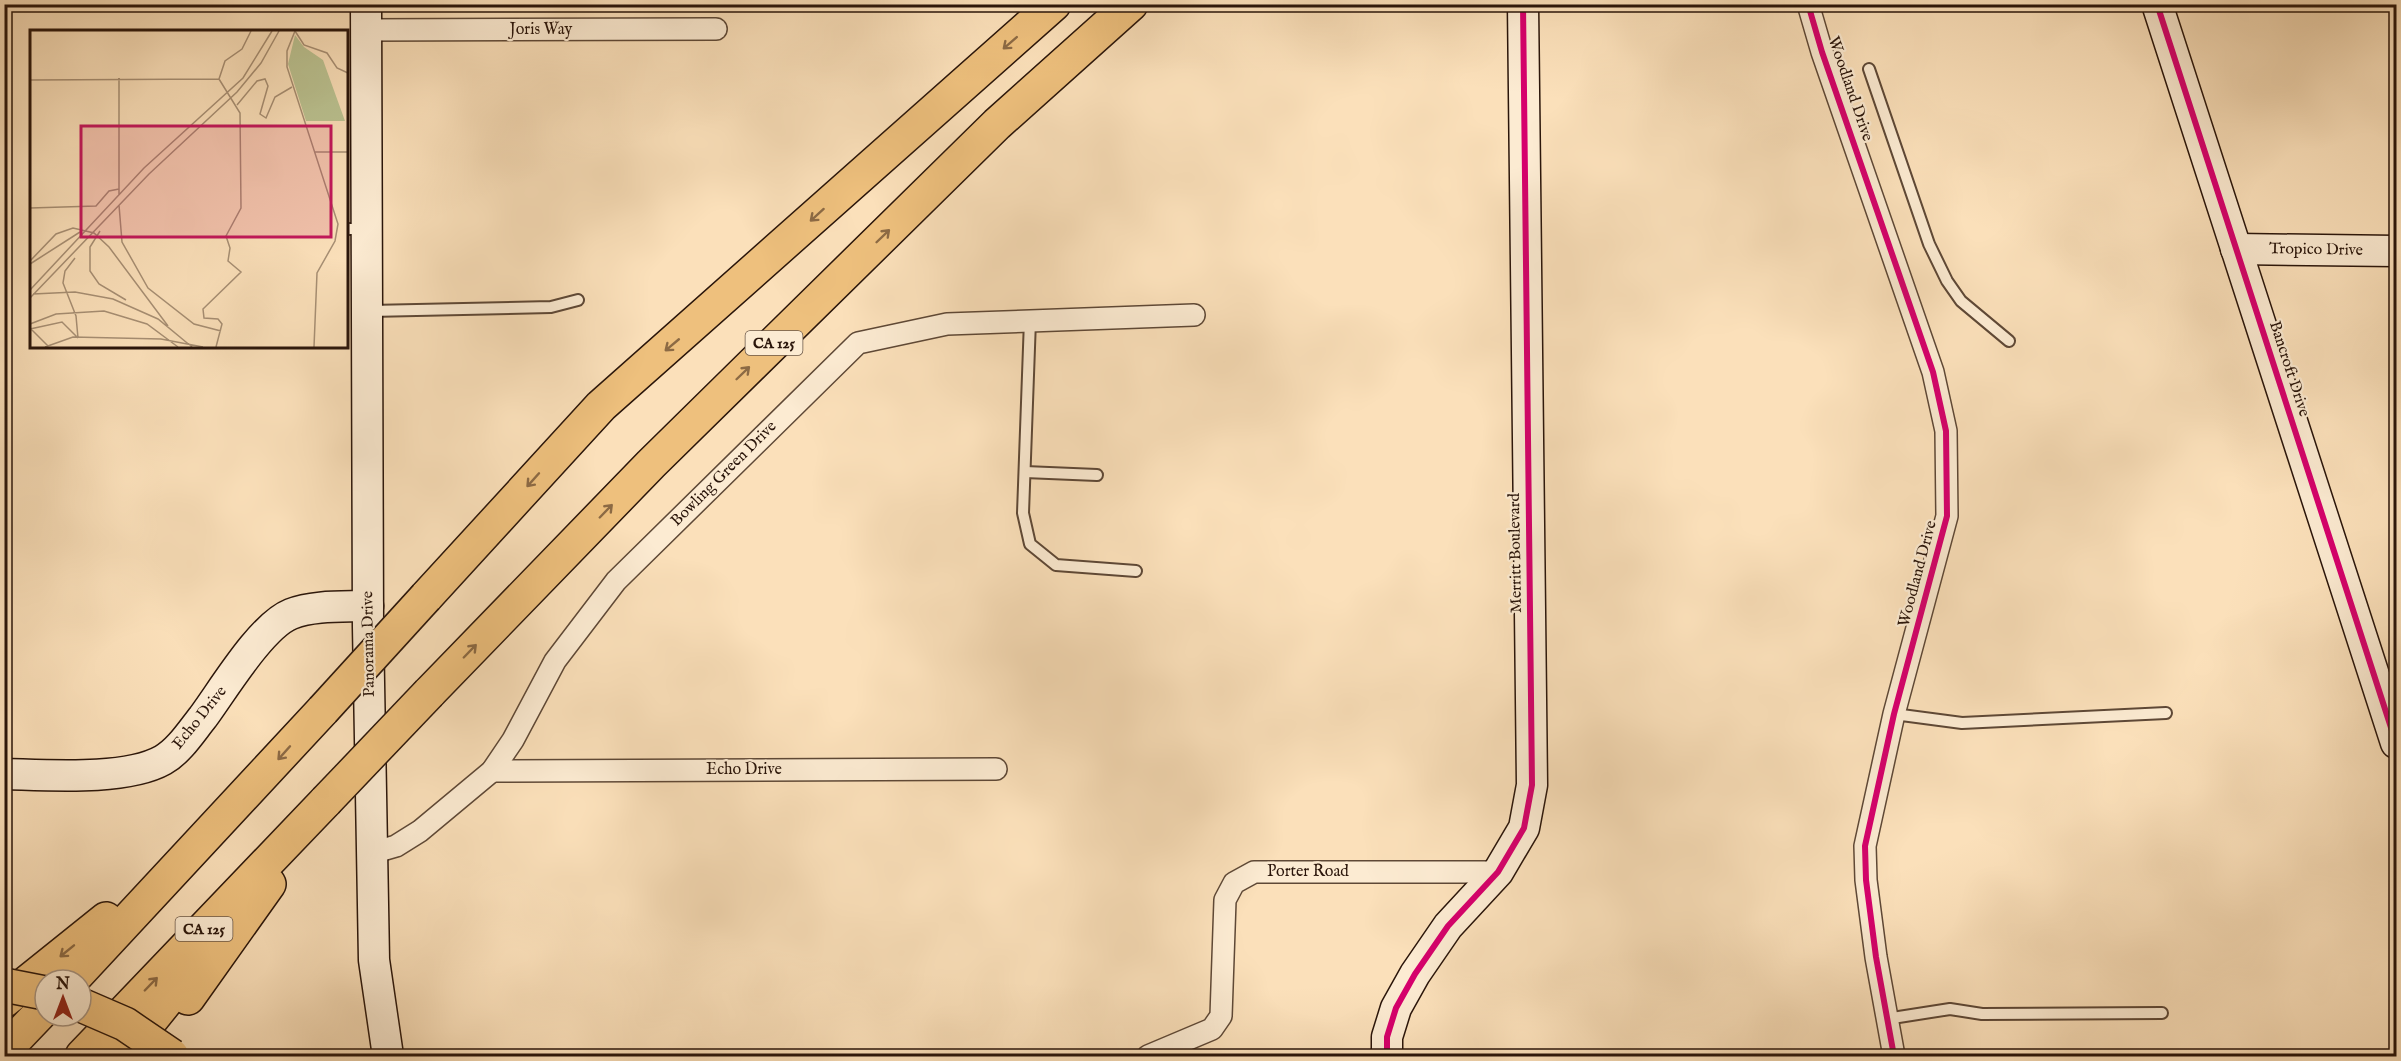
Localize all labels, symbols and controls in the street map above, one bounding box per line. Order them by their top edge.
street label: Joris Way [508,20,573,40]
inset map [30,30,348,348]
street label: Woodland Drive [1823,34,1877,144]
one-way arrow [1003,36,1018,50]
one-way arrow [810,208,825,222]
one-way arrow [875,229,890,244]
street label: Tropico Drive [2269,239,2363,261]
street label: Bancroft Drive [2264,319,2314,419]
road number: CA 125 [746,331,802,355]
one-way arrow [665,338,680,352]
one-way arrow [736,366,751,380]
street label: Bowling Green Drive [667,417,781,531]
one-way arrow [526,473,540,488]
street label: Merritt Boulevard [1505,492,1527,613]
one-way arrow [598,503,613,518]
street label: Woodland Drive [1894,519,1942,629]
street label: Panorama Drive [358,591,380,697]
one-way arrow [463,644,477,659]
street label: Echo Drive [168,682,232,754]
one-way arrow [276,746,291,761]
street label: Echo Drive [706,760,782,780]
street label: Porter Road [1267,862,1349,882]
road number: CA 125 [176,917,232,941]
one-way arrow [59,944,75,957]
north arrow [33,968,93,1028]
text: N [55,975,70,995]
one-way arrow [144,976,158,991]

